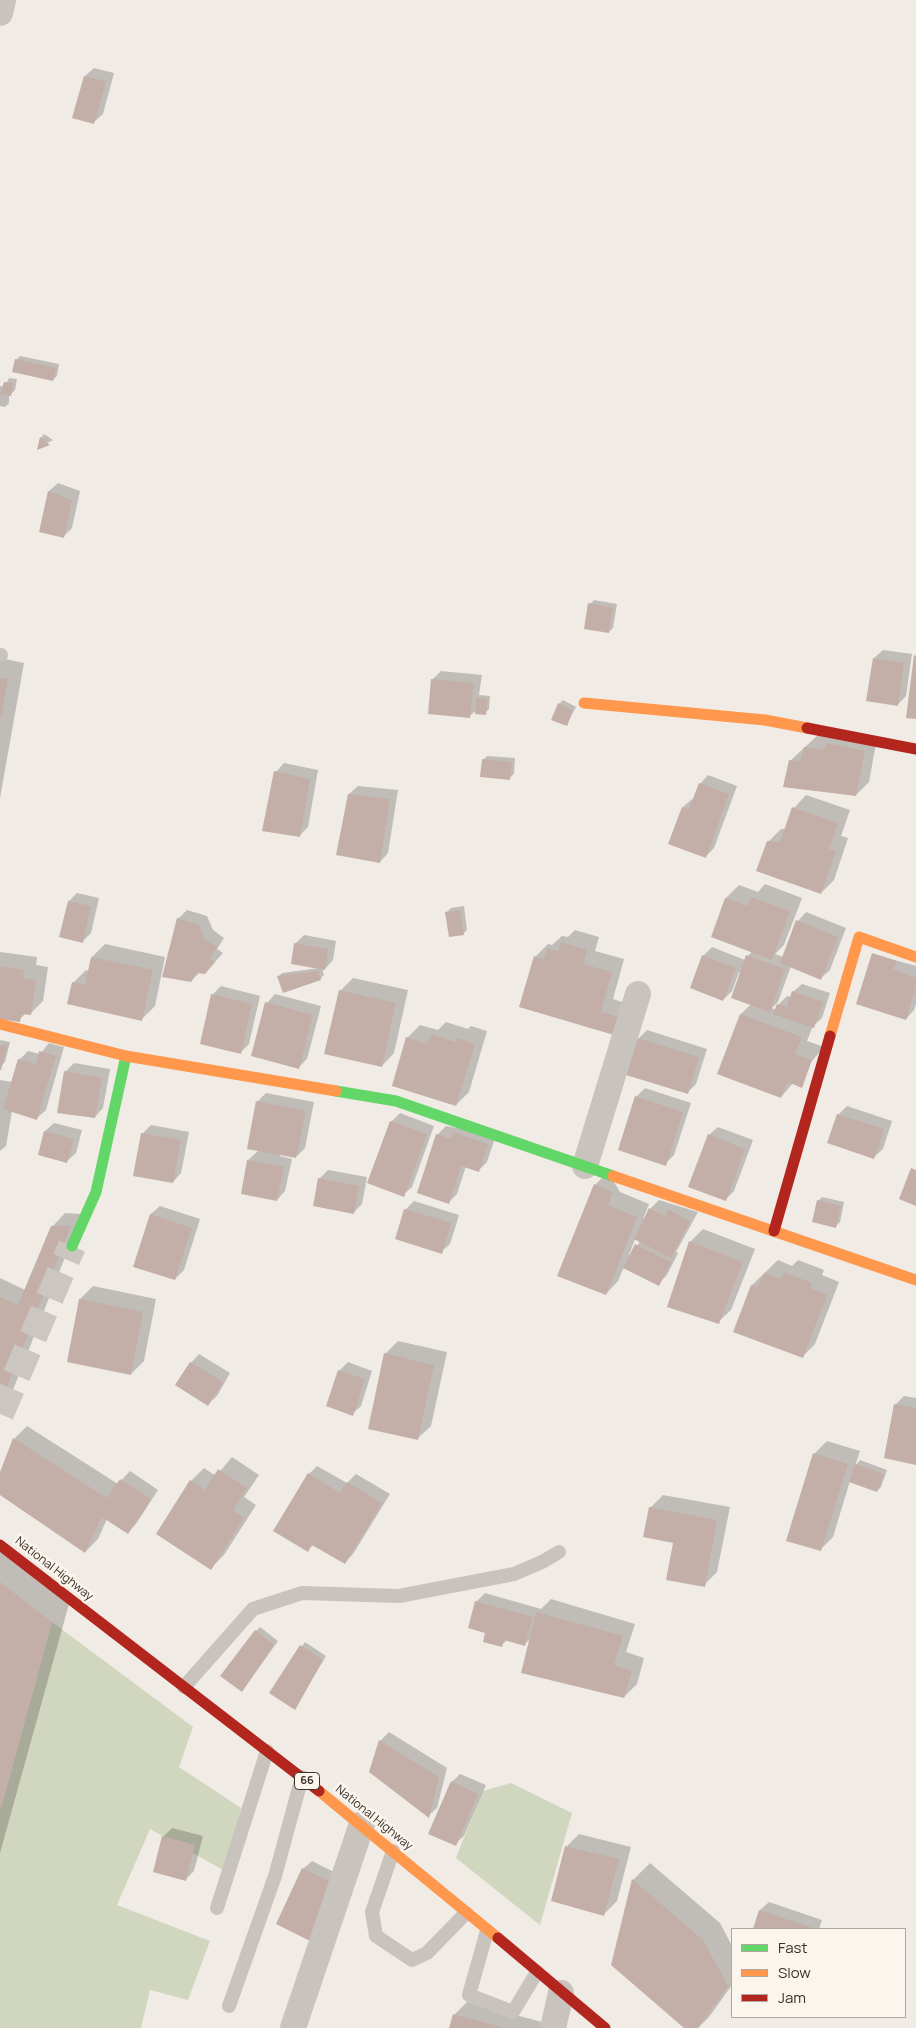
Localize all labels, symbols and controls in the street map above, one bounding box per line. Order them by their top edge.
street label: National Highway [12,1534,96,1604]
road number: 66 [294,1772,320,1790]
street label: National Highway [332,1782,416,1854]
legend [731,1928,906,2018]
text: Fast [778,1937,807,1958]
text: Slow [778,1962,811,1983]
text: Jam [778,1987,806,2008]

